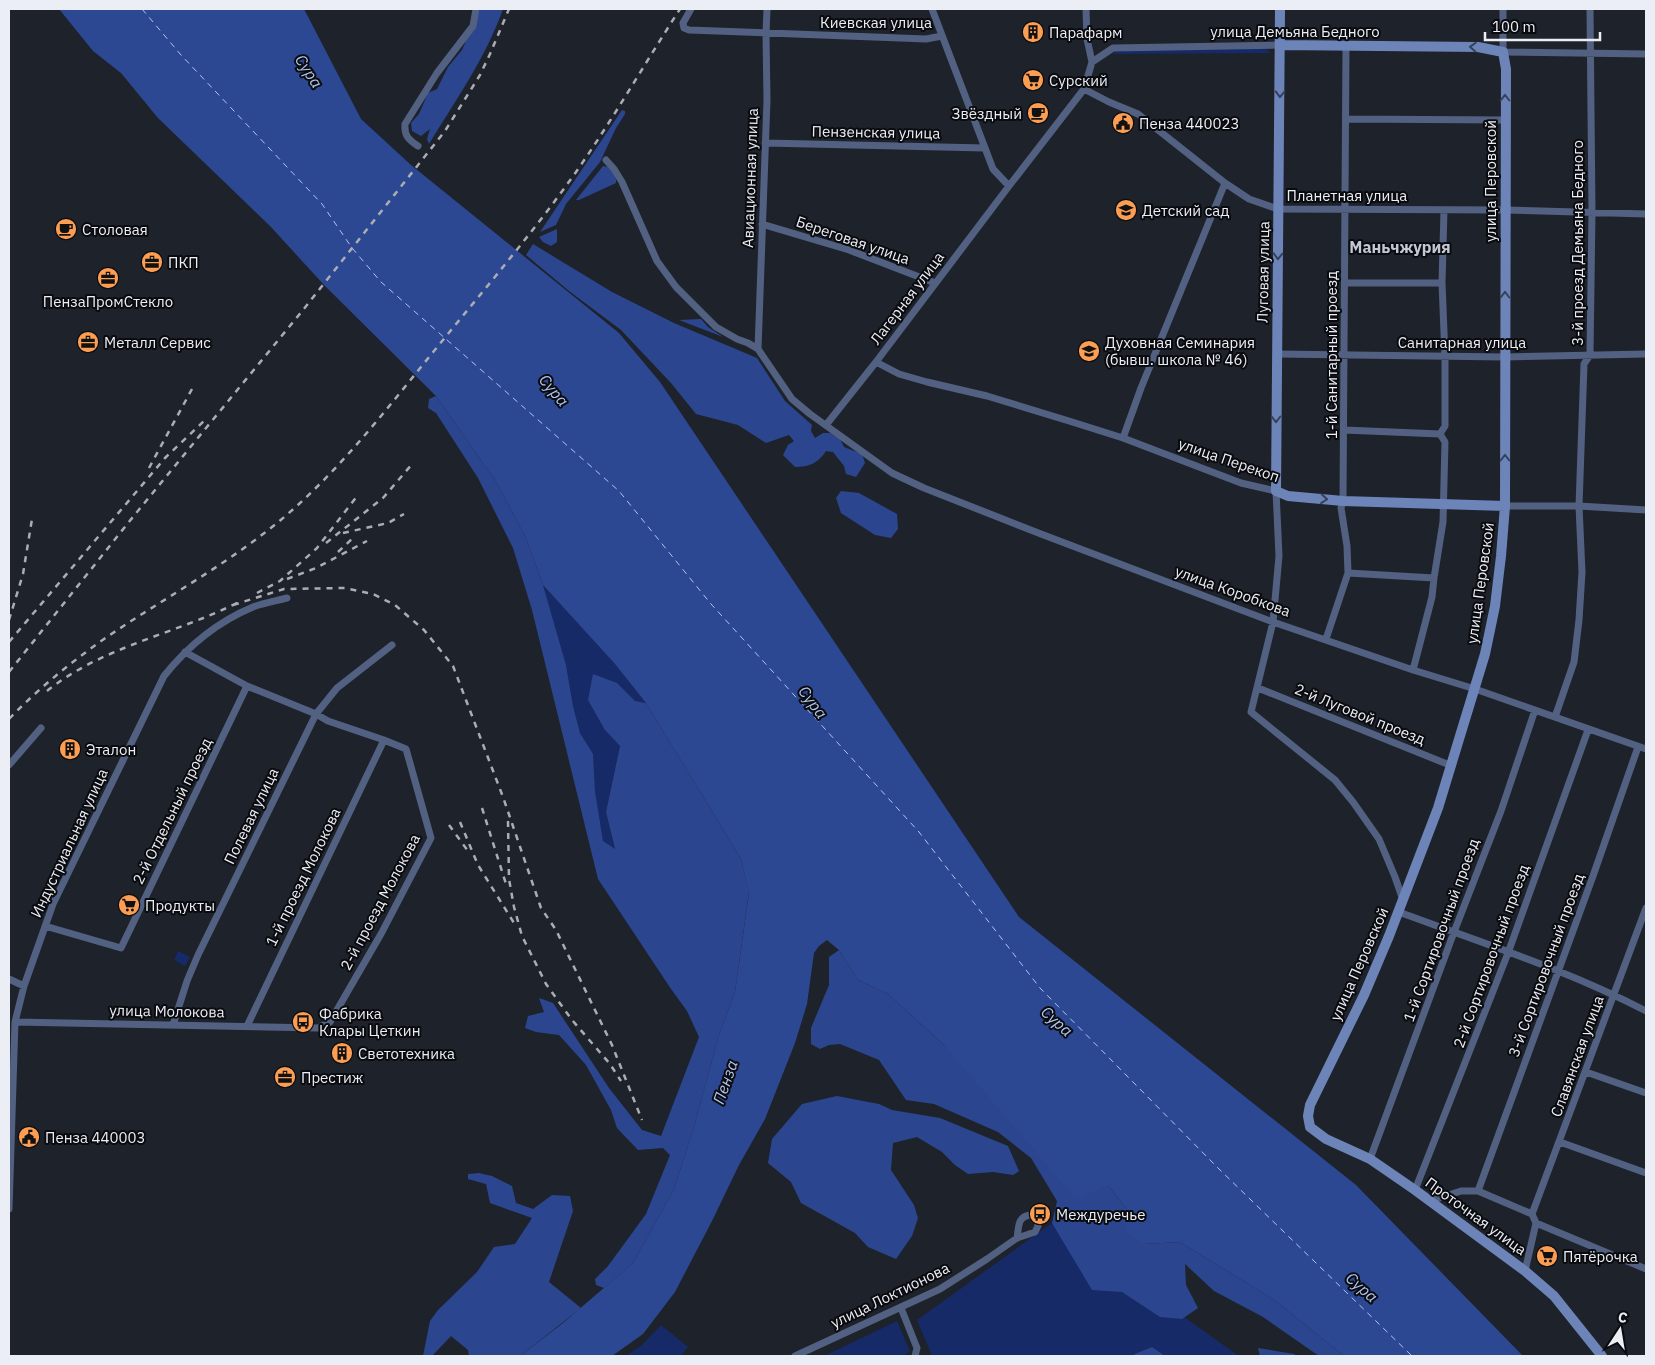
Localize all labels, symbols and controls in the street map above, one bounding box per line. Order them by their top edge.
scale bar [1485,10,1600,42]
street label: Киевская улица [820,13,932,32]
text: 100 m [1492,17,1536,36]
building icon: Парафарм [1021,20,1045,44]
street label: улица Демьяна Бедного [1210,22,1380,41]
place label: Парафарм [1049,23,1123,42]
one-way arrow [1469,42,1477,53]
water label: Сура [291,51,327,91]
supermarket icon: Сурский [1021,68,1045,92]
place label: Сурский [1049,71,1108,90]
one-way arrow [1275,90,1285,98]
one-way arrow [1500,93,1511,101]
cafe icon: Звёздный [1026,101,1050,125]
place label: Звёздный [952,104,1022,123]
street label: Авиационная улица [738,108,762,248]
public building icon: Пенза 440023 [1111,111,1135,135]
place label: Пенза 440023 [1139,114,1239,133]
street label: улица Перовской [1481,120,1500,242]
street label: Пензенская улица [811,121,941,143]
street label: 3-й проезд Демьяна Бедного [1568,140,1587,346]
street label: Планетная улица [1287,186,1407,205]
school or university icon: Детский сад [1114,198,1138,222]
place label: Детский сад [1142,201,1230,220]
street label: Береговая улица [794,212,912,268]
cafe icon: Столовая [54,217,78,241]
place label: Столовая [82,220,148,239]
street label: Луговая улица [1253,221,1273,323]
district label: Маньчжурия [1349,237,1451,257]
street label: Лагерная улица [866,248,948,348]
office icon: ПКП [140,250,164,274]
place label: ПКП [168,253,199,272]
one-way arrow [1273,253,1283,261]
office icon: ПензаПромСтекло [96,266,120,290]
street label: 1-й Санитарный проезд [1322,271,1341,439]
one-way arrow [1500,291,1510,298]
place label: ПензаПромСтекло [43,292,173,311]
office icon: Металл Сервис [76,330,100,354]
place label: Металл Сервис [104,333,211,352]
place label: Духовная Семинария (бывш. школа № 46) [1105,333,1255,369]
street label: Санитарная улица [1398,333,1526,352]
school or university icon: Духовная Семинария (бывш. школа № 46) [1077,339,1101,363]
water label: Сура [535,370,573,410]
one-way arrow [1271,416,1281,423]
street label: улица Перекоп [1176,434,1282,486]
one-way arrow [1500,453,1510,461]
one-way arrow [1320,493,1328,504]
street label: улица Перовской [1462,521,1498,645]
street label: улица Коробкова [1173,561,1293,621]
street label: 2-й Луговой проезд [1292,679,1428,749]
water label: Сура [794,682,832,722]
street label: 2-й Отдельный проезд [128,735,216,887]
building icon: Эталон [58,737,82,761]
place label: Эталон [86,740,136,759]
street label: Полевая улица [219,765,283,867]
street label: Индустриальная улица [26,766,112,920]
street label: 1-й проезд Молокова [261,805,345,949]
street label: 2-й проезд Молокова [336,831,424,973]
street label: 1-й Сортировочный проезд [1399,836,1483,1024]
street label: 2-й Сортировочный проезд [1449,862,1533,1050]
street label: 3-й Сортировочный проезд [1504,871,1588,1059]
supermarket icon: Продукты [117,893,141,917]
place label: Продукты [145,896,215,915]
street label: улица Перовской [1326,904,1392,1024]
street label: Славянская улица [1546,993,1608,1119]
street label: улица Молокова [109,1000,225,1022]
water label: Сура [1037,1002,1077,1040]
place label: Фабрика Клары Цеткин [319,1004,420,1040]
bus stop icon: Фабрика Клары Цеткин [291,1010,315,1034]
building icon: Светотехника [330,1041,354,1065]
place label: Светотехника [358,1044,455,1063]
water label: Пенза [708,1058,742,1106]
office icon: Престиж [273,1065,297,1089]
place label: Престиж [301,1068,363,1087]
public building icon: Пенза 440003 [17,1125,41,1149]
place label: Пенза 440003 [45,1128,145,1147]
street label: Проточная улица [1422,1173,1530,1259]
bus stop icon: Междуречье [1028,1202,1052,1226]
place label: Междуречье [1056,1205,1145,1224]
supermarket icon: Пятёрочка [1535,1244,1559,1268]
place label: Пятёрочка [1563,1247,1638,1266]
street label: улица Локтионова [827,1258,953,1332]
water label: Сура [1342,1268,1382,1306]
north arrow [1595,1305,1645,1355]
text: С [1616,1308,1629,1327]

